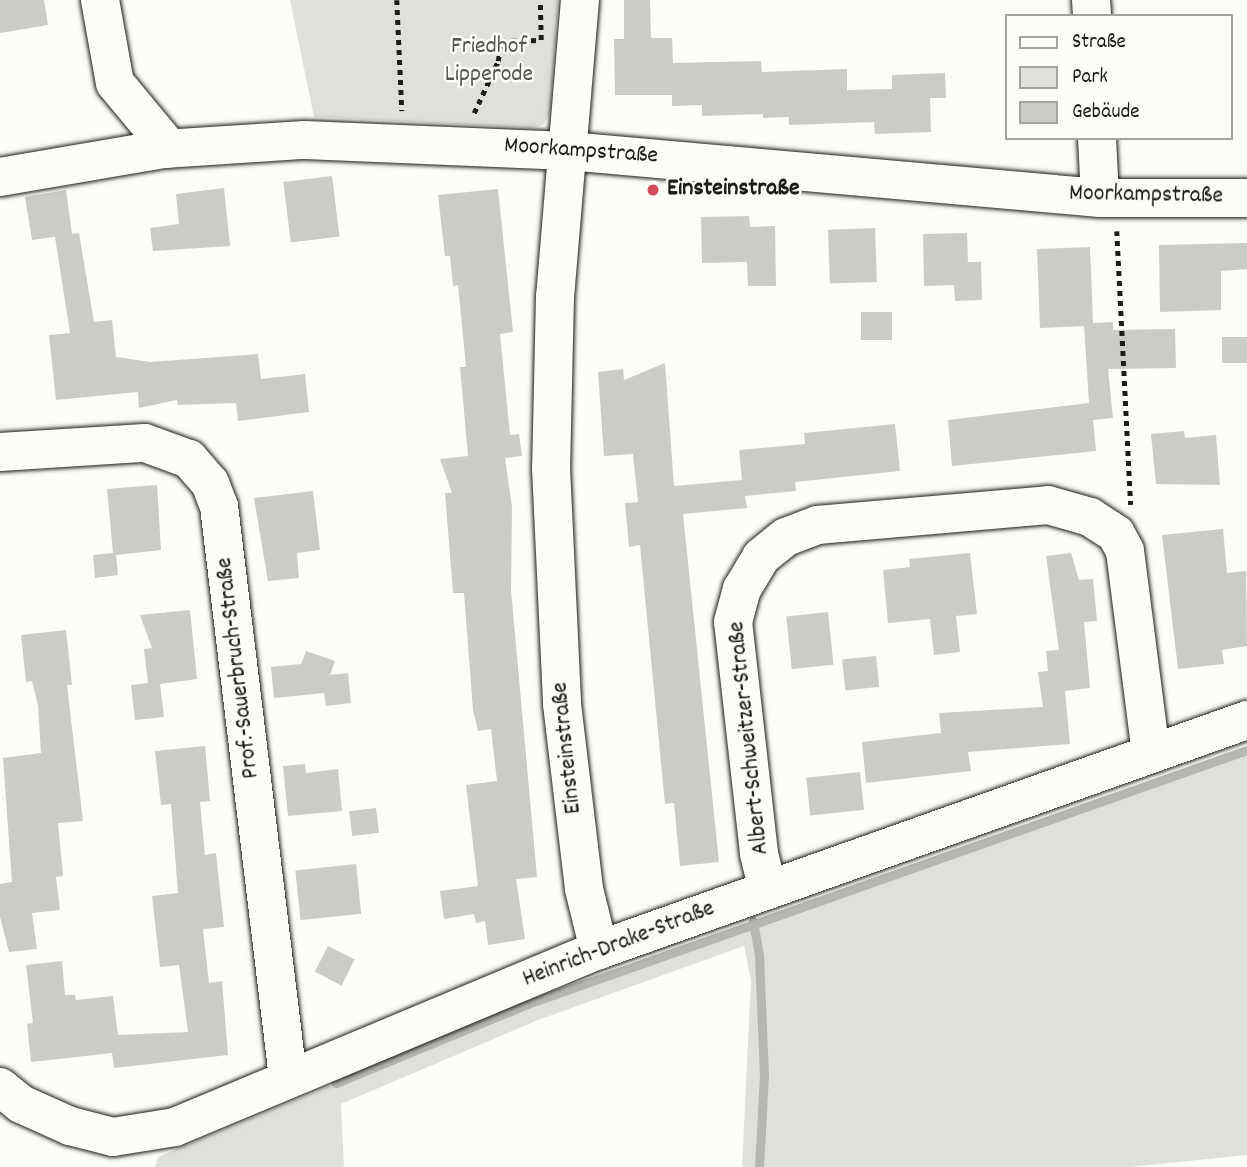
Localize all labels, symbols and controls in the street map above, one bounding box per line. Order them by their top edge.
legend [1006,14,1233,140]
text: Straße [1072,28,1126,58]
park label: Friedhof Lipperode [445,34,533,90]
text: Park [1072,63,1108,93]
text: Gebäude [1072,98,1140,128]
street label: Moorkampstraße [503,132,659,172]
place label: Einsteinstraße [667,176,799,204]
street label: Moorkampstraße [1069,180,1223,212]
marker: Einsteinstraße [645,182,661,198]
street label: Prof.-Sauerbruch-Straße [211,556,267,780]
street label: Albert-Schweitzer-Straße [723,620,777,856]
street label: Einsteinstraße [547,681,589,815]
street label: Heinrich-Drake-Straße [519,895,719,995]

